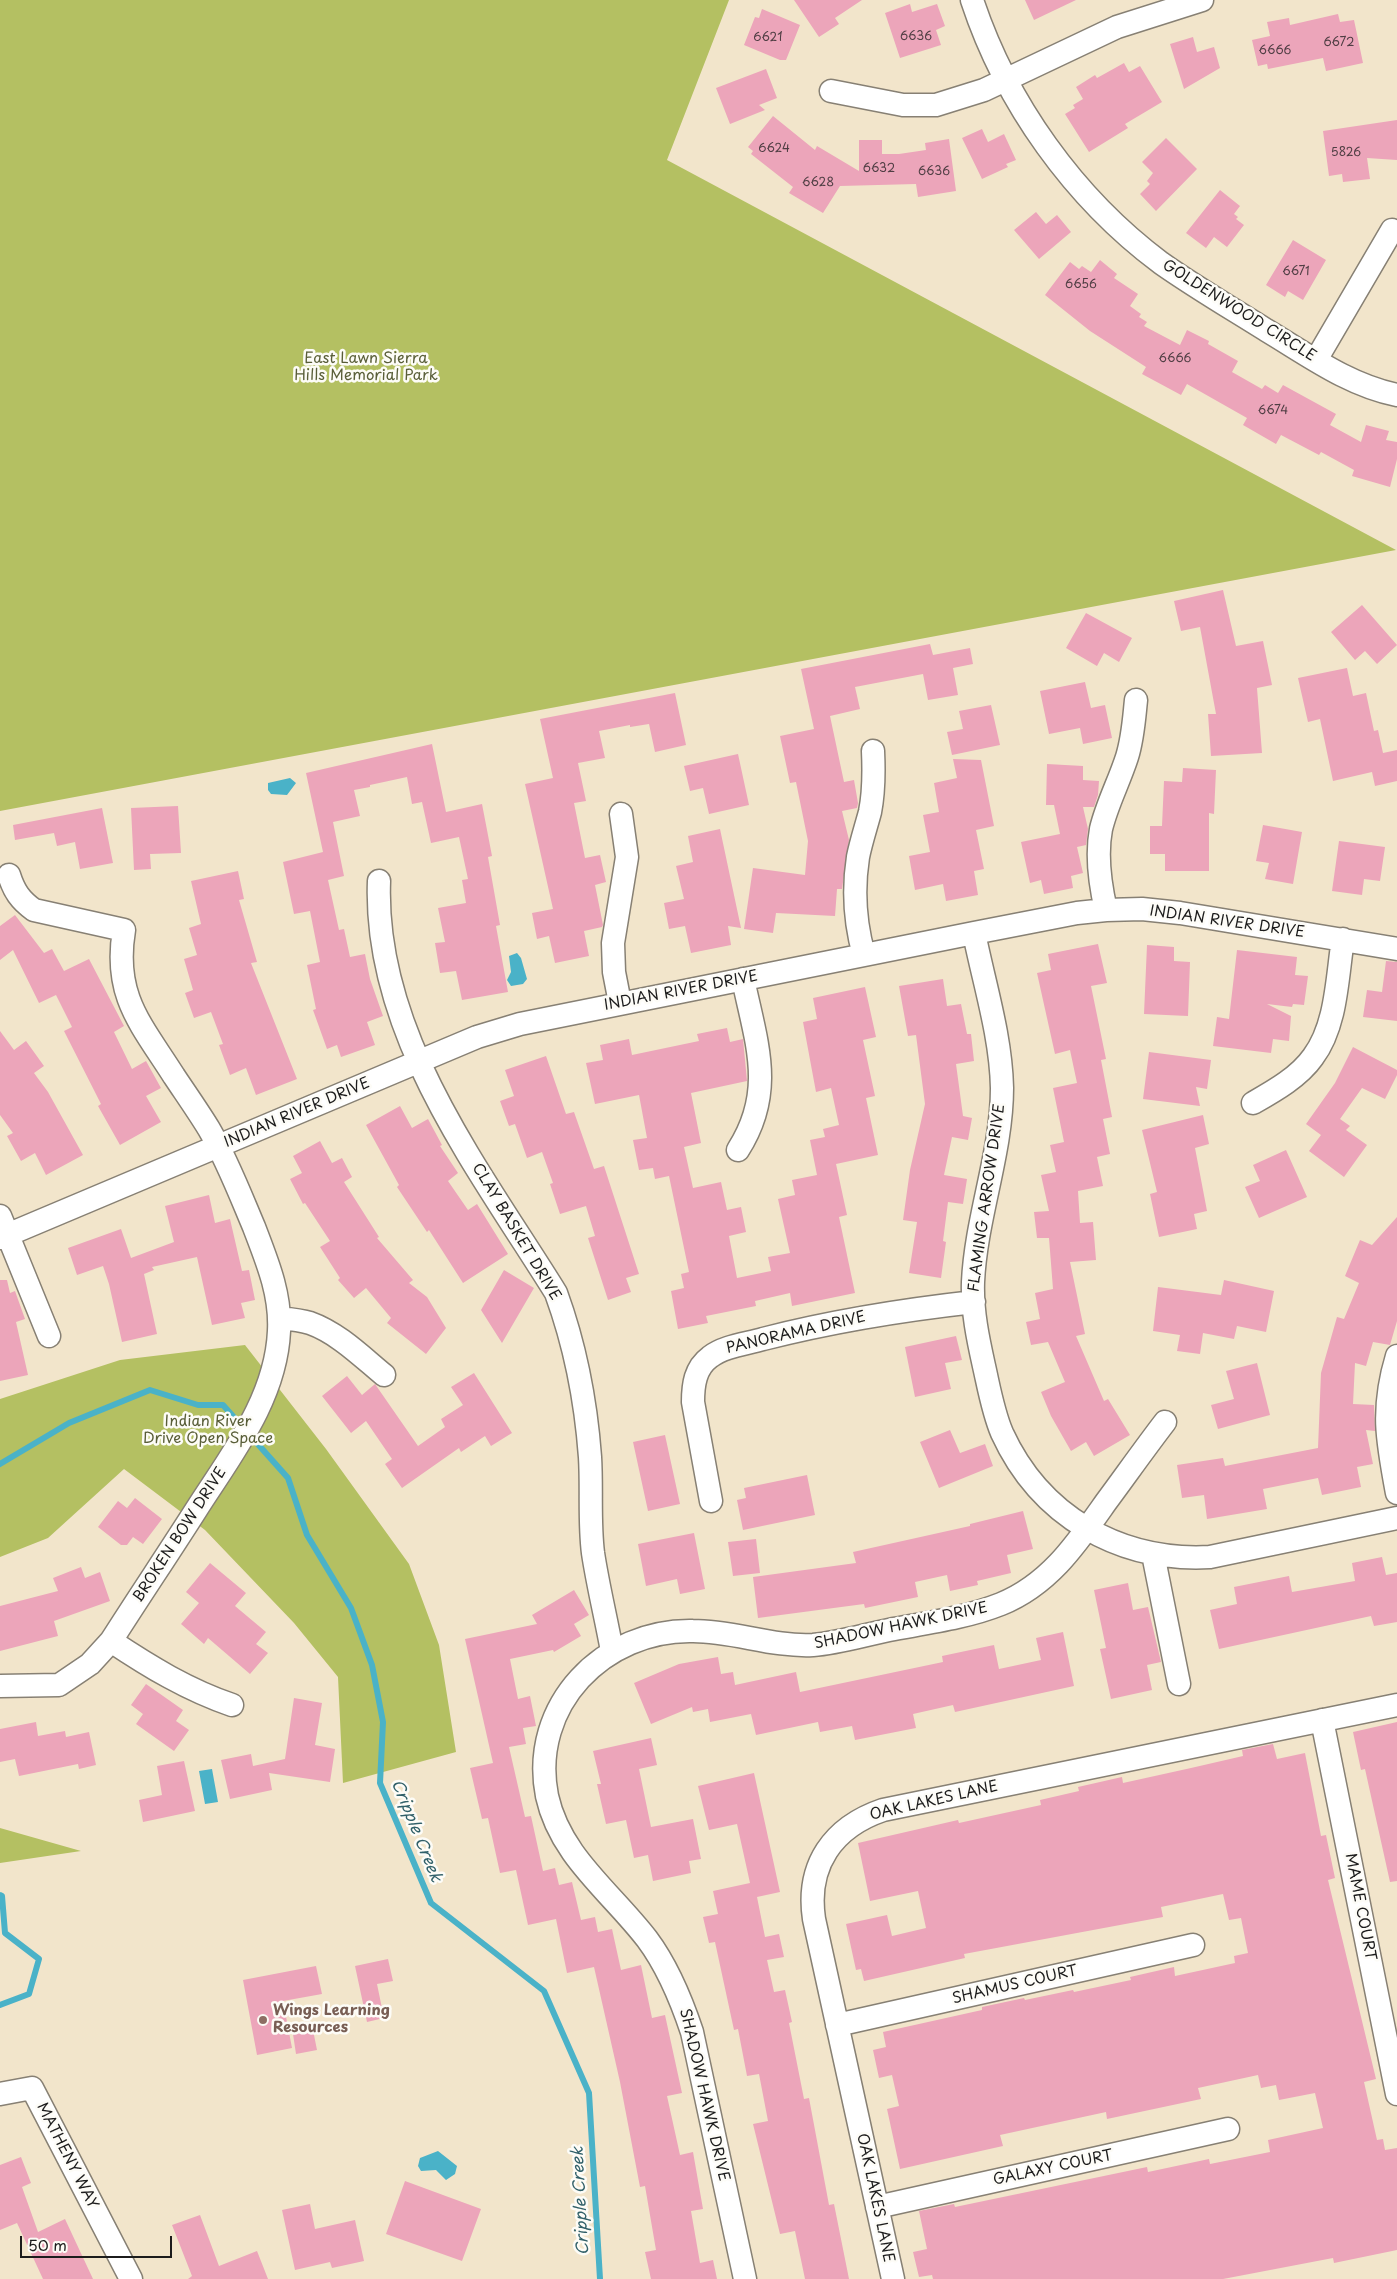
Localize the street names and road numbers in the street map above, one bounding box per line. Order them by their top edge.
street label: GOLDENWOOD CIRCLE [1159,256,1319,366]
street label: INDIAN RIVER DRIVE [1148,902,1306,942]
street label: INDIAN RIVER DRIVE [602,967,760,1015]
street label: INDIAN RIVER DRIVE [221,1074,373,1152]
street label: FLAMING ARROW DRIVE [965,1103,1009,1293]
street label: CLAY BASKET DRIVE [468,1160,564,1304]
street label: PANORAMA DRIVE [725,1308,867,1358]
street label: BROKEN BOW DRIVE [130,1464,230,1606]
street label: SHADOW HAWK DRIVE [813,1599,989,1653]
street label: OAK LAKES LANE [868,1777,1000,1825]
street label: MAME COURT [1341,1852,1379,1962]
street label: SHAMUS COURT [951,1962,1079,2008]
street label: SHADOW HAWK DRIVE [675,2007,733,2183]
street label: MATHENY WAY [32,2100,102,2212]
street label: OAK LAKES LANE [853,2132,897,2264]
street label: GALAXY COURT [992,2147,1114,2189]

